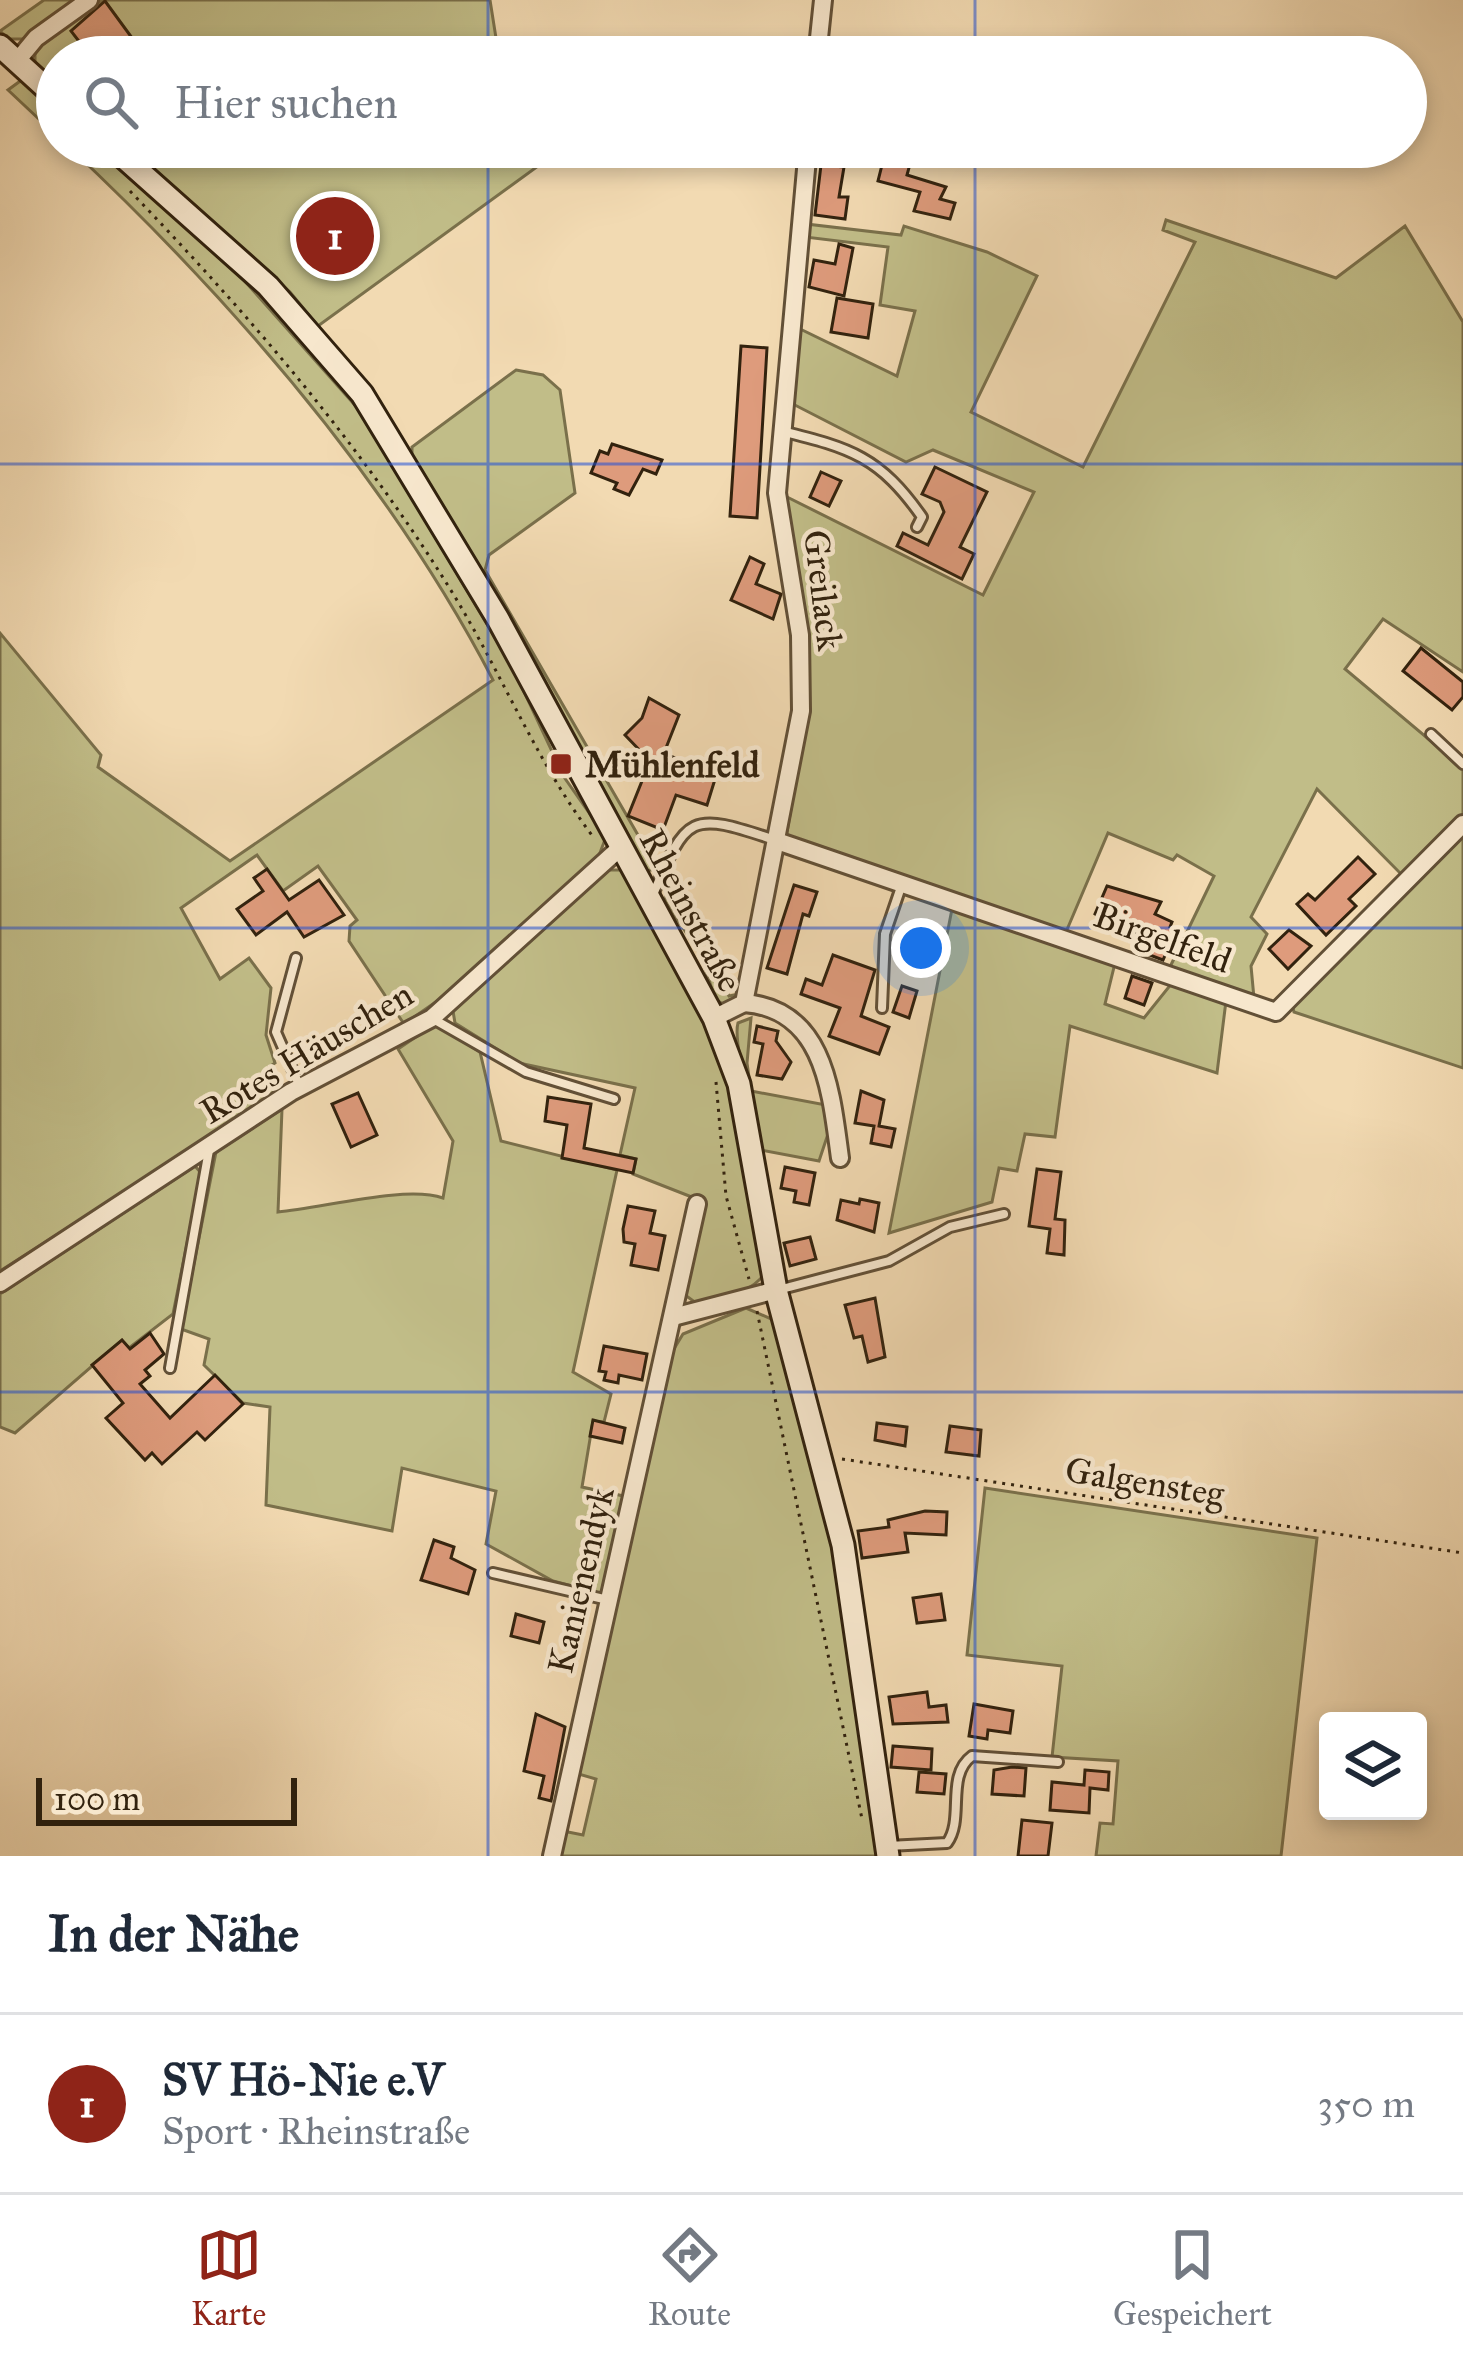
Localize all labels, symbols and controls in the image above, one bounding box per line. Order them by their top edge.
search box [36,36,1427,168]
icon: search [78,69,144,135]
text: Hier suchen [174,75,398,130]
pin: 1 [296,191,374,281]
street label: Greilack [794,527,852,653]
place label: Mühlenfeld [585,743,760,787]
marker: Mühlenfeld [548,751,574,777]
street label: Rheinstraße [630,822,752,999]
street label: Birgelfeld [1088,893,1237,983]
your location [891,918,951,978]
street label: Rotes Häuschen [192,972,421,1134]
street label: Galgensteg [1062,1448,1228,1516]
street label: Kanienendyk [538,1482,624,1678]
map controls [1319,1712,1427,1820]
button: layers [1319,1712,1427,1820]
scale bar [36,1772,297,1825]
text: 100 m [54,1779,140,1819]
text: In der Nähe [48,1903,299,1965]
text: SV Hö-Nie e.V [162,2052,444,2107]
text: 1 [79,2080,95,2128]
text: 350 m [1317,2080,1415,2128]
text: Sport · Rheinstraße [162,2107,470,2155]
tab: Karte [191,2222,266,2334]
tab: Route [648,2222,731,2334]
tab: Gespeichert [1113,2222,1272,2334]

